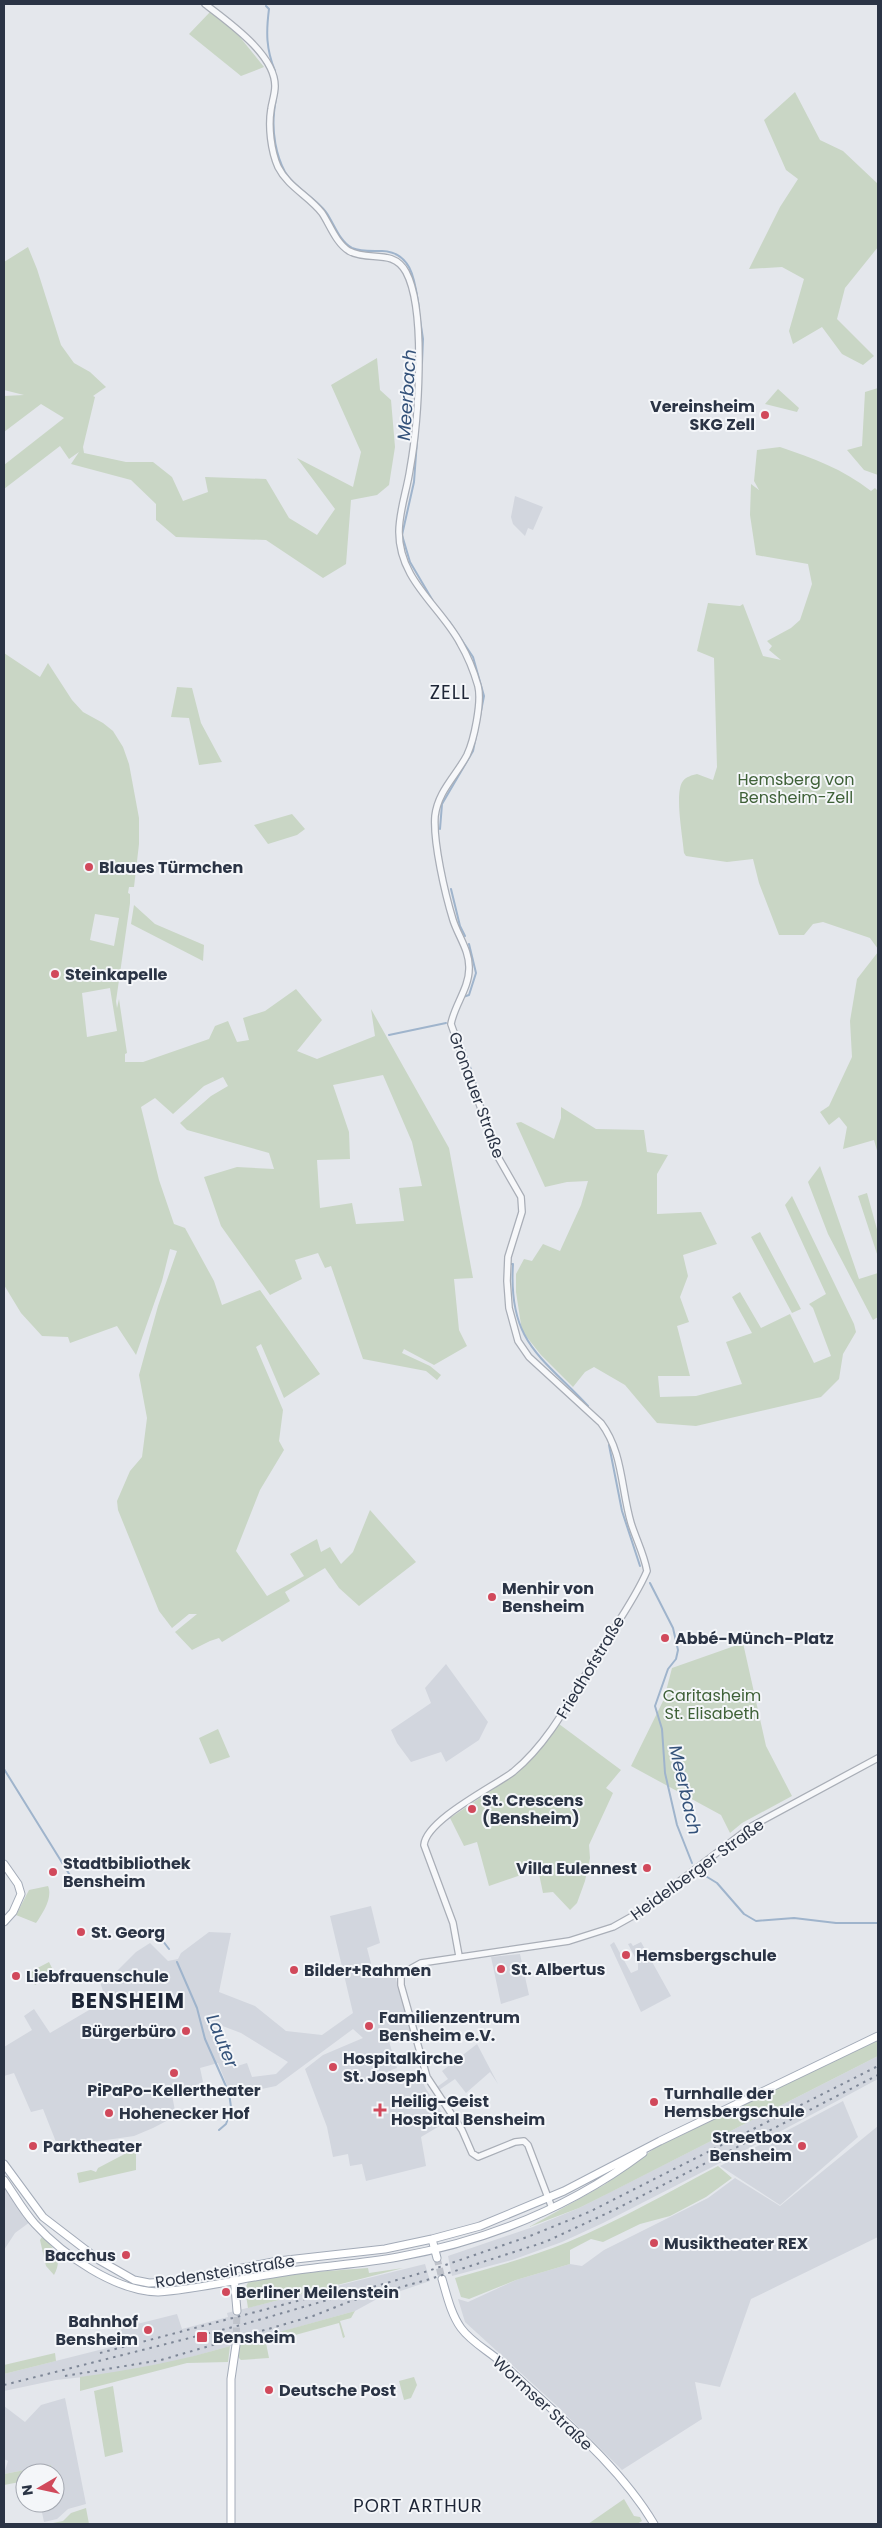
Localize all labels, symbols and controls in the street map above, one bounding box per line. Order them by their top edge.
water label: Meerbach [391,349,422,441]
place label: Vereinsheim SKG Zell [650,395,755,436]
marker: Vereinsheim SKG Zell [759,409,771,421]
district label: ZELL [430,679,470,706]
park label: Hemsberg von Bensheim-Zell [737,768,855,809]
place label: Blaues Türmchen [99,856,243,879]
marker: Blaues Türmchen [83,861,95,873]
place label: Steinkapelle [65,963,168,986]
marker: Steinkapelle [49,968,61,980]
street label: Gronauer Straße [443,1029,510,1162]
place label: Menhir von Bensheim [502,1577,594,1618]
marker: Menhir von Bensheim [486,1591,498,1603]
street label: Friedhofstraße [551,1611,630,1723]
place label: Abbé-Münch-Platz [675,1627,834,1650]
marker: Abbé-Münch-Platz [659,1632,671,1644]
park label: Caritasheim St. Elisabeth [663,1684,761,1725]
water label: Meerbach [663,1743,708,1837]
place label: St. Crescens (Bensheim) [482,1789,583,1830]
marker: St. Crescens (Bensheim) [466,1803,478,1815]
street label: Heidelberger Straße [626,1813,769,1926]
place label: Stadtbibliothek Bensheim [63,1852,191,1893]
place label: Villa Eulennest [516,1857,637,1880]
marker: Villa Eulennest [641,1862,653,1874]
marker: Stadtbibliothek Bensheim [47,1866,59,1878]
place label: St. Georg [91,1921,165,1944]
marker: St. Georg [75,1926,87,1938]
place label: Hemsbergschule [636,1944,777,1967]
marker: Hemsbergschule [620,1949,632,1961]
place label: St. Albertus [511,1958,606,1981]
place label: Bilder+Rahmen [304,1959,431,1982]
marker: St. Albertus [495,1963,507,1975]
marker: Bilder+Rahmen [288,1964,300,1976]
place label: Liebfrauenschule [26,1965,169,1988]
marker: Liebfrauenschule [10,1970,22,1982]
district label: BENSHEIM [71,1986,185,2015]
place label: Familienzentrum Bensheim e.V. [379,2006,520,2047]
water label: Lauter [200,2010,245,2073]
place label: Bürgerbüro [82,2020,176,2043]
marker: Familienzentrum Bensheim e.V. [363,2020,375,2032]
marker: Bürgerbüro [180,2025,192,2037]
place label: Hospitalkirche St. Joseph [343,2047,463,2088]
marker: Hospitalkirche St. Joseph [327,2061,339,2073]
marker: PiPaPo-Kellertheater [168,2067,180,2079]
place label: PiPaPo-Kellertheater [87,2079,261,2102]
place label: Turnhalle der Hemsbergschule [664,2082,805,2123]
place label: Heilig-Geist Hospital Bensheim [391,2090,545,2131]
marker: Turnhalle der Hemsbergschule [648,2096,660,2108]
place label: Hohenecker Hof [119,2102,250,2125]
marker: Heilig-Geist Hospital Bensheim [373,2103,387,2117]
marker: Hohenecker Hof [103,2107,115,2119]
place label: Streetbox Bensheim [710,2126,793,2167]
place label: Parktheater [43,2135,142,2158]
marker: Parktheater [27,2140,39,2152]
marker: Streetbox Bensheim [796,2140,808,2152]
place label: Musiktheater REX [664,2232,809,2255]
marker: Musiktheater REX [648,2237,660,2249]
place label: Bacchus [45,2244,116,2267]
marker: Bacchus [120,2249,132,2261]
street label: Rodensteinstraße [154,2249,297,2294]
place label: Berliner Meilenstein [236,2281,399,2304]
marker: Berliner Meilenstein [220,2286,232,2298]
place label: Bahnhof Bensheim [56,2310,138,2351]
marker: Bahnhof Bensheim [142,2324,154,2336]
place label: Bensheim [213,2326,295,2349]
marker: Bensheim [195,2330,209,2344]
street label: Wormser Straße [487,2351,598,2456]
place label: Deutsche Post [279,2379,396,2402]
marker: Deutsche Post [263,2384,275,2396]
north arrow [15,2463,65,2513]
text: N [16,2483,38,2497]
district label: PORT ARTHUR [353,2493,483,2518]

